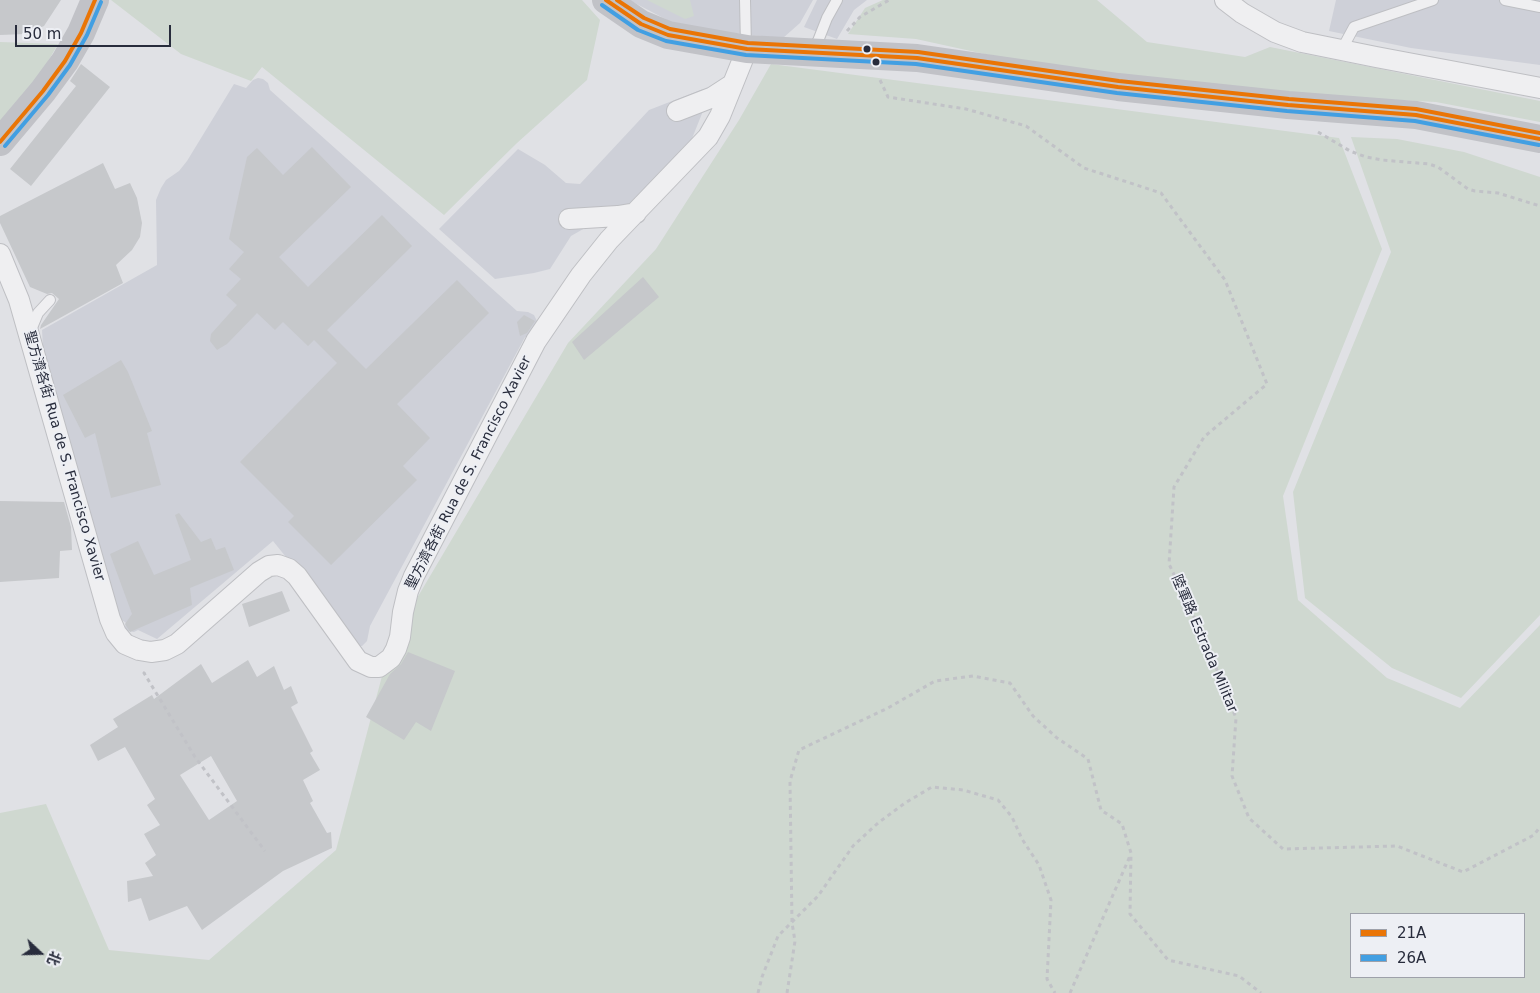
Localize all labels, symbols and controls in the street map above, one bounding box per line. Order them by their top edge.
scale bar [18,15,174,47]
text: 50 m [23,25,61,43]
unlabelled marker [862,44,872,54]
unlabelled marker [871,57,881,67]
street label: 聖方濟各街 Rua de S. Francisco Xavier [20,329,108,583]
street label: 聖方濟各街 Rua de S. Francisco Xavier [403,353,535,593]
street label: 陸軍路 Estrada Militar [1167,573,1241,715]
legend [1350,913,1525,978]
text: 21A [1397,924,1426,942]
north arrow [15,928,65,978]
text: 北 [44,949,64,968]
text: 26A [1397,949,1426,967]

